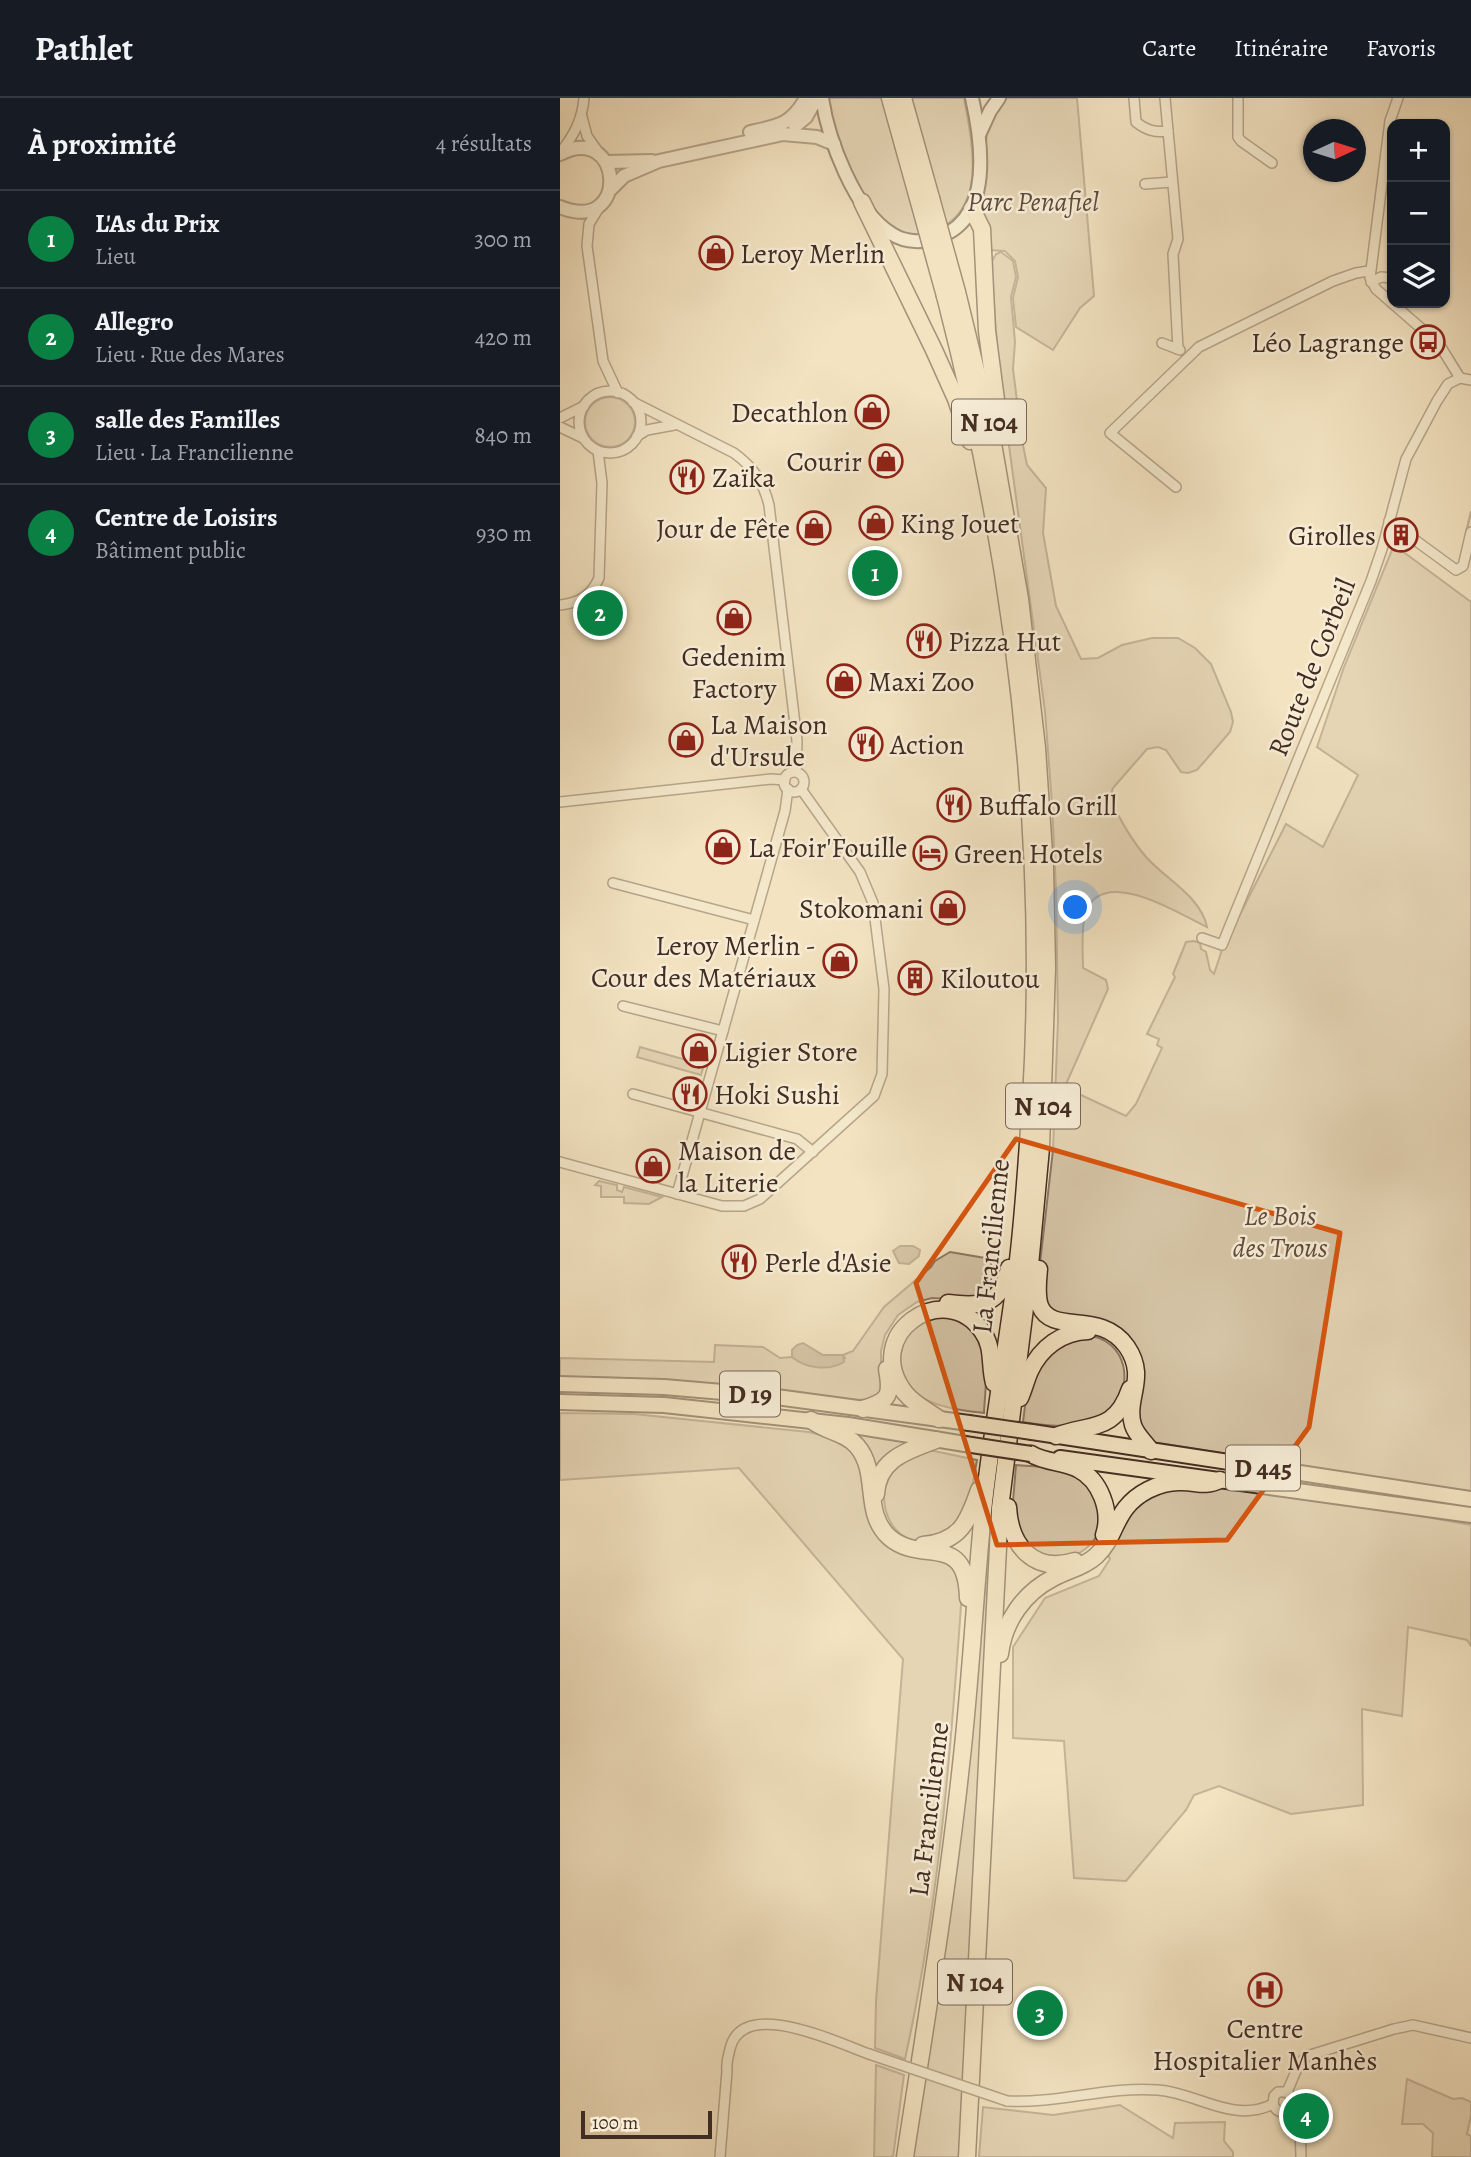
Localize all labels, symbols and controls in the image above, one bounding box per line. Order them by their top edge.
text: Pathlet [35,26,133,71]
text: Carte [1142,32,1196,64]
text: Itinéraire [1234,32,1328,64]
text: Favoris [1366,32,1436,64]
north arrow [1303,119,1366,182]
map controls [1387,119,1450,308]
button: + [1387,119,1450,182]
text: À proximité [28,124,176,164]
text: 4 résultats [436,128,532,159]
button: − [1387,182,1450,245]
park label: Parc Penafiel [967,183,1099,221]
text: L'As du Prix [95,206,220,241]
text: 1 [47,224,55,255]
text: 300 m [474,224,532,255]
shop icon: Leroy Merlin [697,234,735,272]
place label: Leroy Merlin [740,235,885,273]
text: Lieu [95,241,136,272]
button: layers [1387,245,1450,308]
text: Allegro [95,304,174,339]
text: 2 [45,322,57,353]
text: 420 m [475,322,532,353]
bus stop icon: Léo Lagrange [1409,323,1447,361]
place label: Léo Lagrange [1251,324,1404,362]
text: Lieu · Rue des Mares [95,339,285,370]
shop icon: Decathlon [853,393,891,431]
place label: Decathlon [731,394,848,432]
road number: N 104 [952,400,1026,444]
text: salle des Familles [95,402,280,437]
text: 3 [46,420,56,451]
text: 840 m [474,420,532,451]
text: Lieu · La Francilienne [95,437,294,468]
shop icon: Courir [867,442,905,480]
place label: Courir [787,443,862,481]
restaurant icon: Zaïka [668,458,706,496]
place label: Zaïka [712,459,775,497]
text: Centre de Loisirs [95,500,278,535]
shop icon: King Jouet [857,504,895,542]
place label: King Jouet [900,505,1019,543]
shop icon: Jour de Fête [795,509,833,547]
place label: Jour de Fête [656,510,790,548]
building icon: Girolles [1382,516,1420,554]
place label: Girolles [1288,517,1376,555]
text: 4 [46,518,56,549]
text: 930 m [476,518,532,549]
text: Bâtiment public [95,535,246,566]
pin: 1 [852,547,898,599]
street label: Route de Corbeil [1259,573,1365,762]
pin: 2 [577,587,623,639]
shop icon: Gedenim Factory [715,599,753,637]
restaurant icon: Pizza Hut [905,622,943,660]
place label: Pizza Hut [948,623,1061,661]
place label: Gedenim Factory [682,638,786,708]
shop icon: Maxi Zoo [825,662,863,700]
place label: Maxi Zoo [868,663,974,701]
place label: La Maison d'Ursule [710,706,828,776]
shop icon: La Maison d'Ursule [667,721,705,759]
restaurant icon: Action [847,725,885,763]
place label: Action [889,726,964,764]
restaurant icon: Buffalo Grill [935,786,973,824]
place label: Buffalo Grill [978,787,1117,825]
shop icon: La Foir'Fouille [704,828,742,866]
place label: La Foir'Fouille [748,829,908,867]
hotel icon: Green Hotels [911,834,949,872]
place label: Green Hotels [954,835,1103,873]
shop icon: Stokomani [929,889,967,927]
place label: Stokomani [799,890,924,928]
your location [1058,890,1092,924]
place label: Leroy Merlin - Cour des Matériaux [591,927,817,997]
shop icon: Leroy Merlin - Cour des Matériaux [821,942,859,980]
building icon: Kiloutou [896,959,934,997]
place label: Kiloutou [940,960,1041,998]
shop icon: Ligier Store [680,1032,718,1070]
place label: Ligier Store [724,1033,858,1071]
restaurant icon: Hoki Sushi [671,1075,709,1113]
place label: Hoki Sushi [714,1076,840,1114]
road number: N 104 [1006,1084,1080,1128]
place label: Maison de la Literie [678,1132,796,1202]
shop icon: Maison de la Literie [634,1147,672,1185]
street label: La Francilienne [963,1157,1019,1335]
park label: Le Bois des Trous [1233,1197,1328,1267]
restaurant icon: Perle d'Asie [720,1243,758,1281]
place label: Perle d'Asie [764,1244,892,1282]
road number: D 19 [720,1372,780,1416]
road number: D 445 [1226,1446,1300,1490]
street label: La Francilienne [899,1720,959,1899]
road number: N 104 [938,1960,1012,2005]
hospital icon: Centre Hospitalier Manhès [1246,1971,1284,2009]
pin: 3 [1017,1987,1063,2039]
place label: Centre Hospitalier Manhès [1153,2010,1377,2080]
pin: 4 [1283,2090,1329,2142]
scale bar [581,2108,712,2140]
text: 100 m [592,2110,638,2136]

